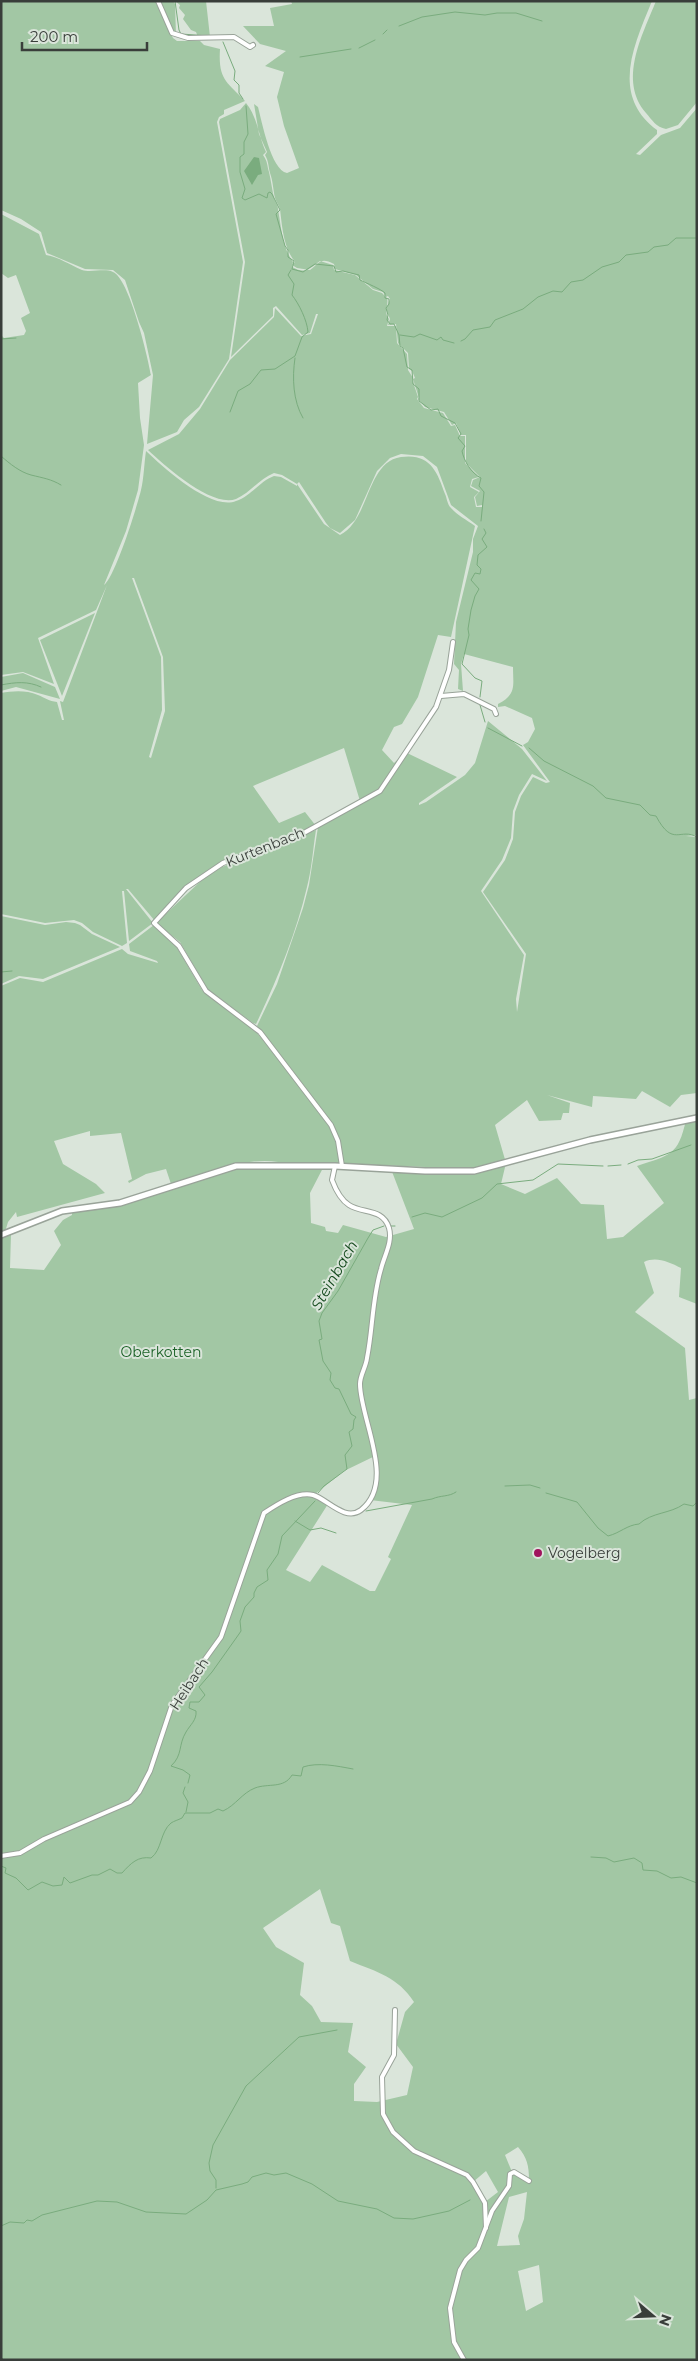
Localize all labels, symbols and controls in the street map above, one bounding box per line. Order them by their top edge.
scale bar [22,20,148,52]
text: 200 m [30,27,78,46]
street label: Kurtenbach [223,823,307,871]
water label: Steinbach [306,1237,362,1313]
park label: Oberkotten [121,1343,201,1361]
place label: Vogelberg [548,1544,621,1562]
marker: Vogelberg [532,1547,544,1559]
street label: Heibach [166,1655,212,1713]
north arrow [628,2291,678,2341]
text: N [655,2312,676,2329]

